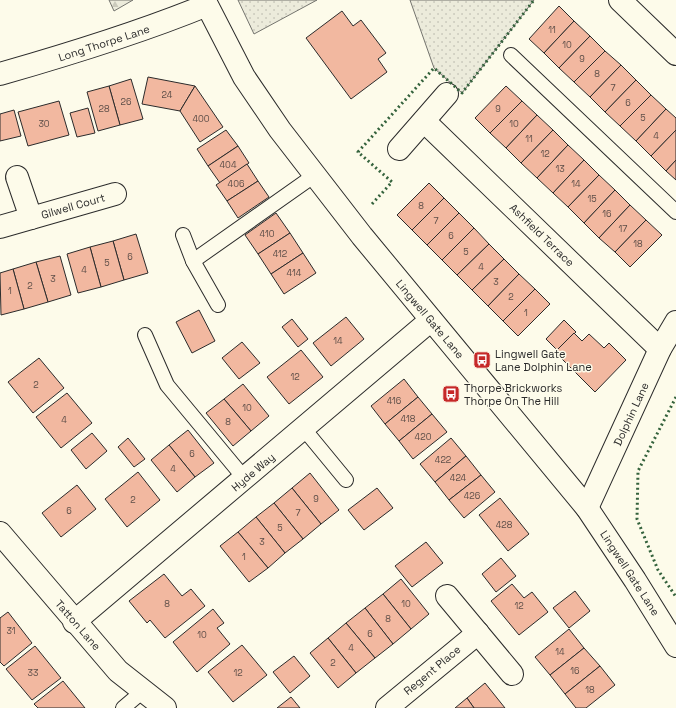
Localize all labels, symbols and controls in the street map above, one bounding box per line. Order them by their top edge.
street label: Long Thorpe Lane [57,22,151,64]
house number: 11 [548,24,556,36]
house number: 10 [562,39,572,51]
house number: 9 [579,53,585,65]
house number: 8 [594,68,600,80]
house number: 7 [610,82,616,94]
house number: 24 [162,89,173,101]
house number: 26 [121,96,132,108]
house number: 6 [625,97,631,109]
house number: 28 [98,103,110,115]
house number: 9 [495,103,501,115]
house number: 5 [640,112,646,124]
house number: 400 [192,113,210,125]
house number: 30 [38,118,50,130]
house number: 10 [509,118,519,130]
house number: 4 [653,130,659,142]
house number: 11 [525,133,533,145]
house number: 12 [540,148,550,160]
house number: 404 [219,159,237,171]
house number: 13 [555,163,565,175]
house number: 406 [228,178,245,190]
house number: 14 [571,178,581,190]
street label: Gilwell Court [39,190,107,222]
house number: 15 [587,193,597,205]
house number: 8 [418,200,424,212]
street label: Ashfield Terrace [507,201,577,269]
house number: 16 [602,208,612,220]
house number: 7 [433,215,439,227]
house number: 17 [619,223,627,235]
house number: 410 [260,228,275,240]
house number: 6 [448,230,454,242]
house number: 18 [633,238,643,250]
house number: 5 [463,246,469,258]
house number: 412 [273,248,287,260]
house number: 6 [127,251,133,263]
house number: 5 [104,257,110,269]
house number: 4 [478,261,484,273]
house number: 4 [81,264,87,276]
house number: 414 [287,267,302,279]
house number: 3 [50,273,56,285]
house number: 3 [493,276,499,288]
street label: Lingwell Gate Lane [393,277,467,361]
house number: 2 [27,280,33,292]
house number: 1 [8,285,12,297]
house number: 2 [508,291,514,303]
house number: 1 [524,307,528,319]
house number: 14 [333,335,343,347]
place label: Lingwell Gate Lane Dolphin Lane [495,347,592,374]
bus stop icon: Lingwell Gate Lane Dolphin Lane [472,350,492,370]
house number: 12 [290,371,300,383]
house number: 2 [33,379,39,391]
street label: Dolphin Lane [610,380,652,448]
place label: Thorpe Brickworks Thorpe On The Hill [464,381,563,408]
bus stop icon: Thorpe Brickworks Thorpe On The Hill [441,384,461,404]
house number: 416 [387,395,402,407]
house number: 10 [242,402,252,414]
house number: 418 [401,413,416,425]
house number: 4 [61,414,67,426]
house number: 8 [225,416,231,428]
house number: 420 [415,431,432,443]
house number: 6 [189,448,195,460]
street label: Hyde Way [228,450,278,494]
house number: 422 [435,454,451,466]
house number: 4 [170,463,176,475]
house number: 424 [450,472,467,484]
house number: 426 [464,490,481,502]
house number: 9 [313,493,319,505]
house number: 2 [130,494,136,506]
house number: 6 [66,505,72,517]
house number: 7 [295,507,301,519]
house number: 428 [496,519,513,531]
house number: 5 [277,522,283,534]
street label: Lingwell Gate Lane [597,528,663,618]
house number: 3 [259,536,265,548]
house number: 1 [242,551,246,563]
street label: Tatton Lane [52,597,104,653]
house number: 8 [164,598,170,610]
house number: 10 [401,598,411,610]
house number: 12 [514,600,524,612]
house number: 8 [385,613,391,625]
house number: 31 [6,625,16,637]
house number: 6 [367,628,373,640]
house number: 10 [197,629,207,641]
house number: 4 [348,642,354,654]
street label: Regent Place [401,642,463,698]
house number: 14 [555,646,565,658]
house number: 2 [330,657,336,669]
house number: 16 [570,665,580,677]
house number: 33 [28,667,38,679]
house number: 12 [233,667,243,679]
house number: 18 [585,684,595,696]

